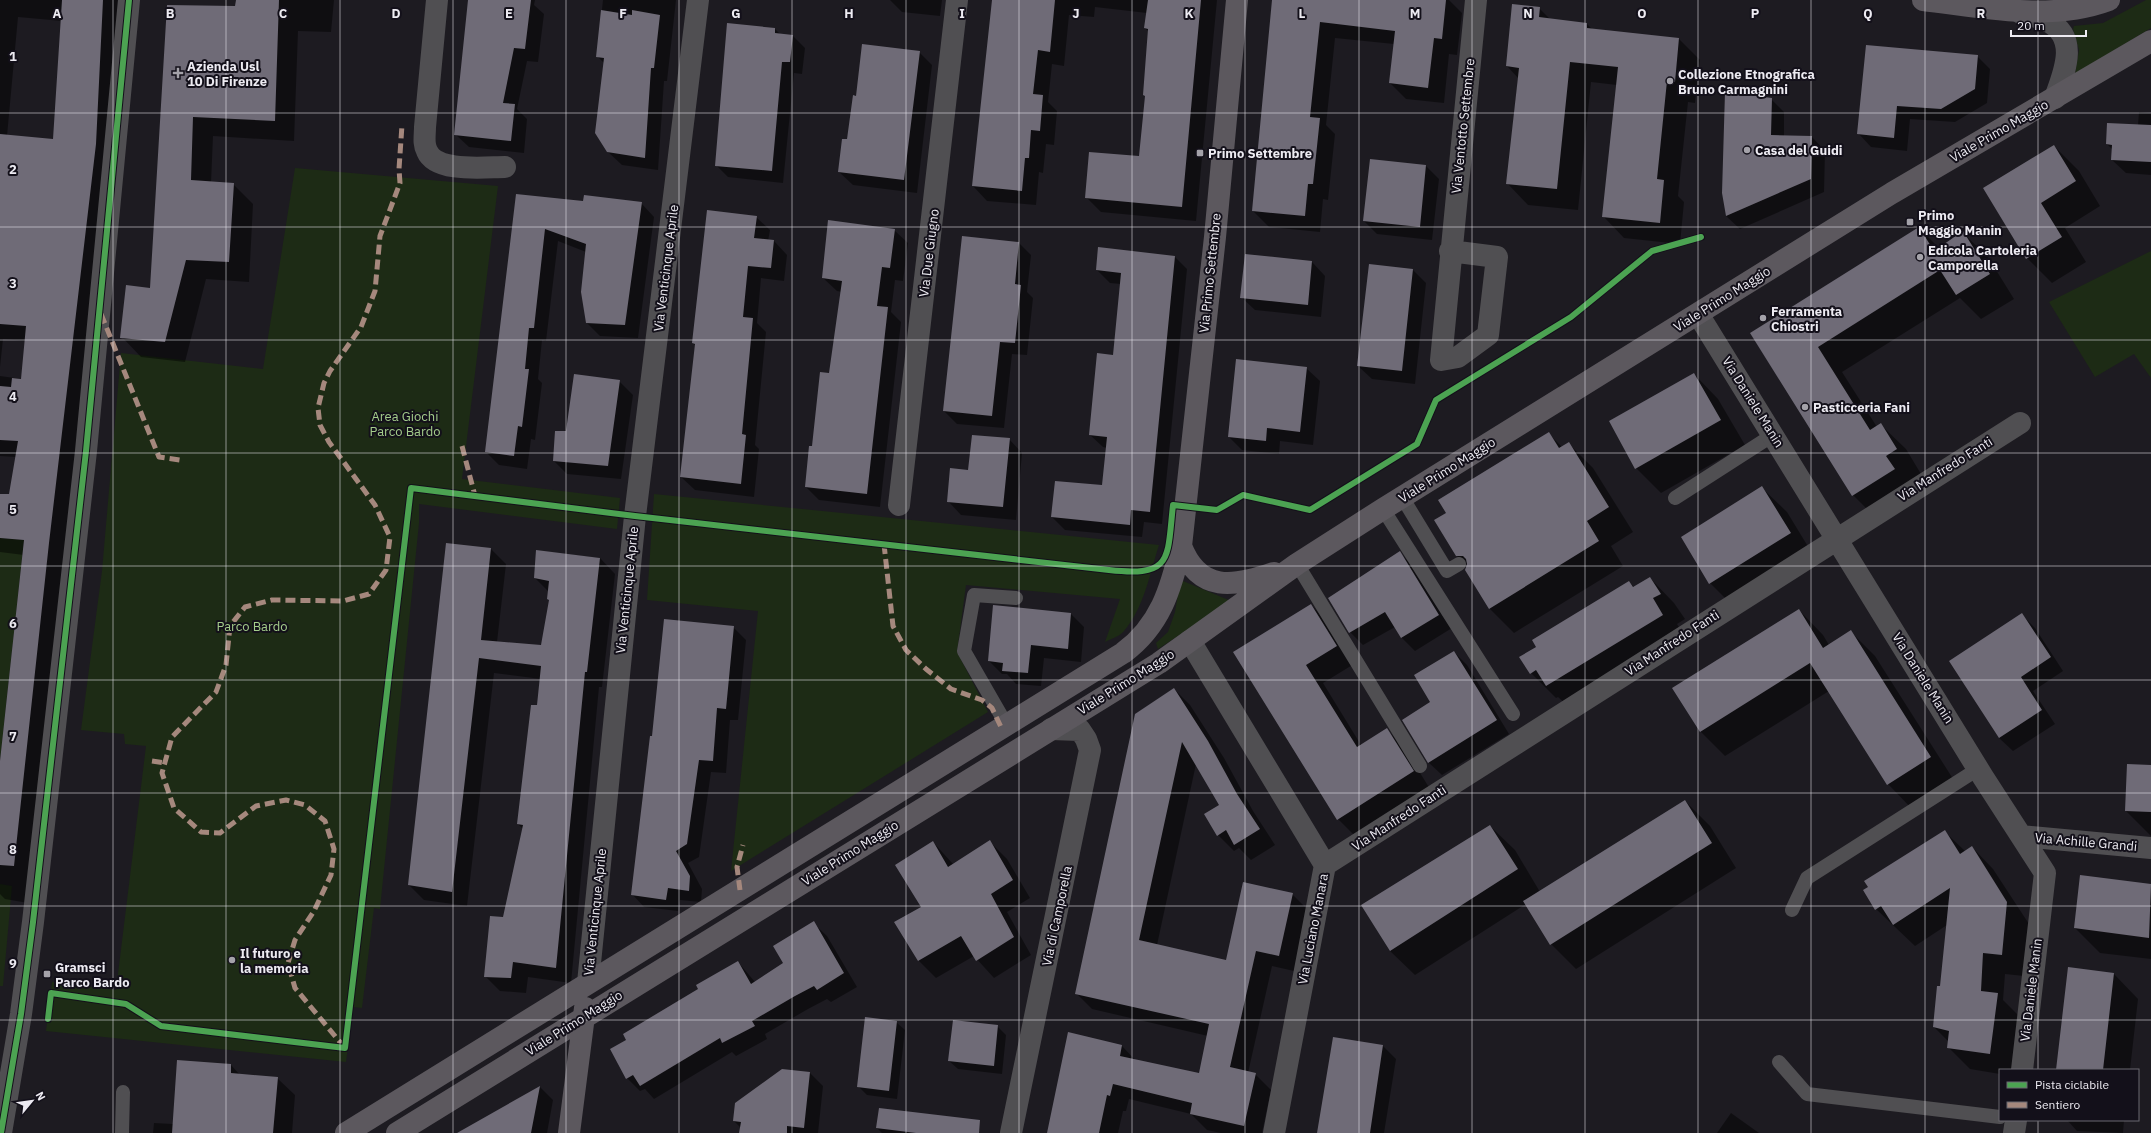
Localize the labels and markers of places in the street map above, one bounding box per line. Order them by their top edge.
place label: Azienda Usl 10 Di Firenze [187,58,267,90]
place label: Collezione Etnografica Bruno Carmagnini [1678,66,1815,98]
marker: Azienda Usl 10 Di Firenze [172,67,184,79]
marker: Collezione Etnografica Bruno Carmagnini [1665,76,1675,86]
place label: Casa del Guidi [1755,142,1843,159]
place label: Primo Settembre [1208,145,1312,162]
marker: Casa del Guidi [1742,145,1752,155]
marker: Primo Settembre [1195,148,1205,158]
place label: Primo Maggio Manin [1918,207,2002,239]
marker: Primo Maggio Manin [1905,217,1915,227]
place label: Edicola Cartoleria Camporella [1928,242,2037,274]
marker: Edicola Cartoleria Camporella [1915,252,1925,262]
place label: Ferramenta Chiostri [1771,303,1842,335]
marker: Ferramenta Chiostri [1758,313,1768,323]
place label: Pasticceria Fani [1813,399,1910,416]
marker: Pasticceria Fani [1800,402,1810,412]
place label: Il futuro e la memoria [240,945,309,977]
marker: Il futuro e la memoria [227,955,237,965]
place label: Gramsci Parco Bardo [55,959,129,991]
marker: Gramsci Parco Bardo [42,969,52,979]

